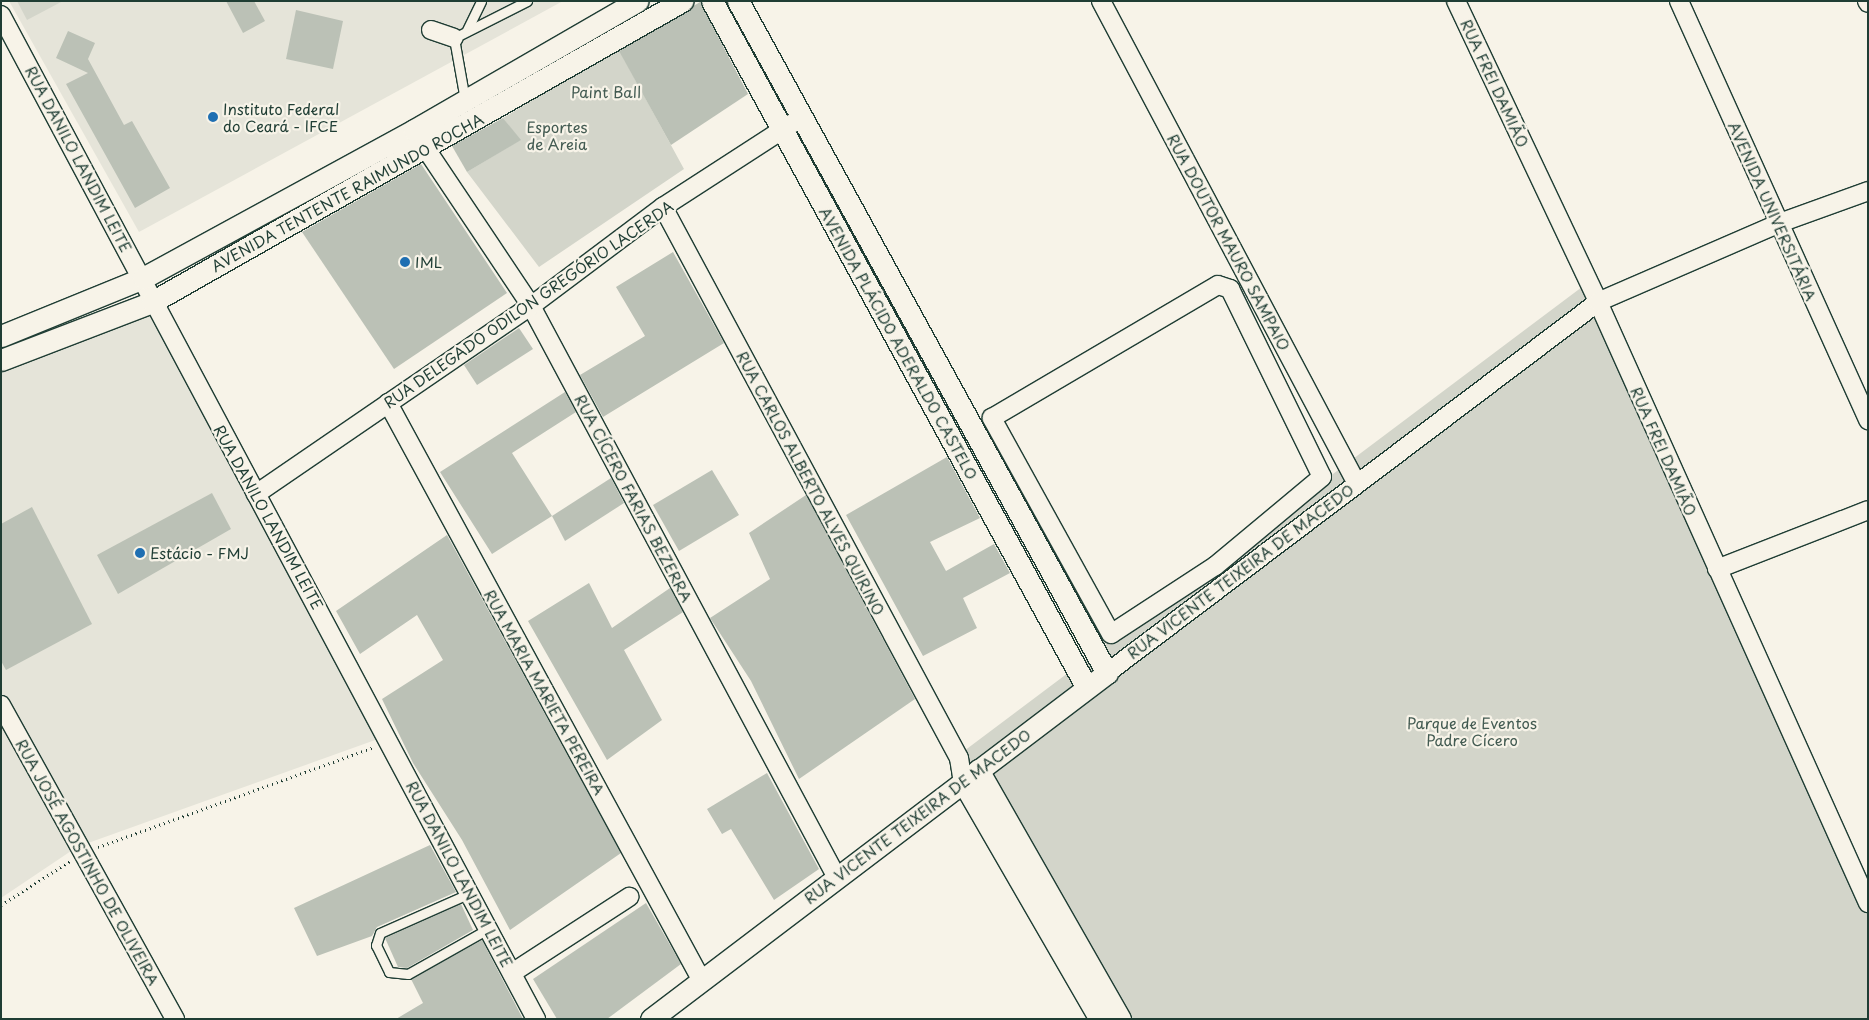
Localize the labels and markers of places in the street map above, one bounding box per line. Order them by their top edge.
place label: Instituto Federal do Ceará - IFCE [223,99,341,134]
marker: Instituto Federal do Ceará - IFCE [207,111,219,123]
place label: IML [415,253,442,271]
marker: IML [399,256,411,268]
place label: Estácio - FMJ [150,544,250,562]
marker: Estácio - FMJ [134,547,146,559]

